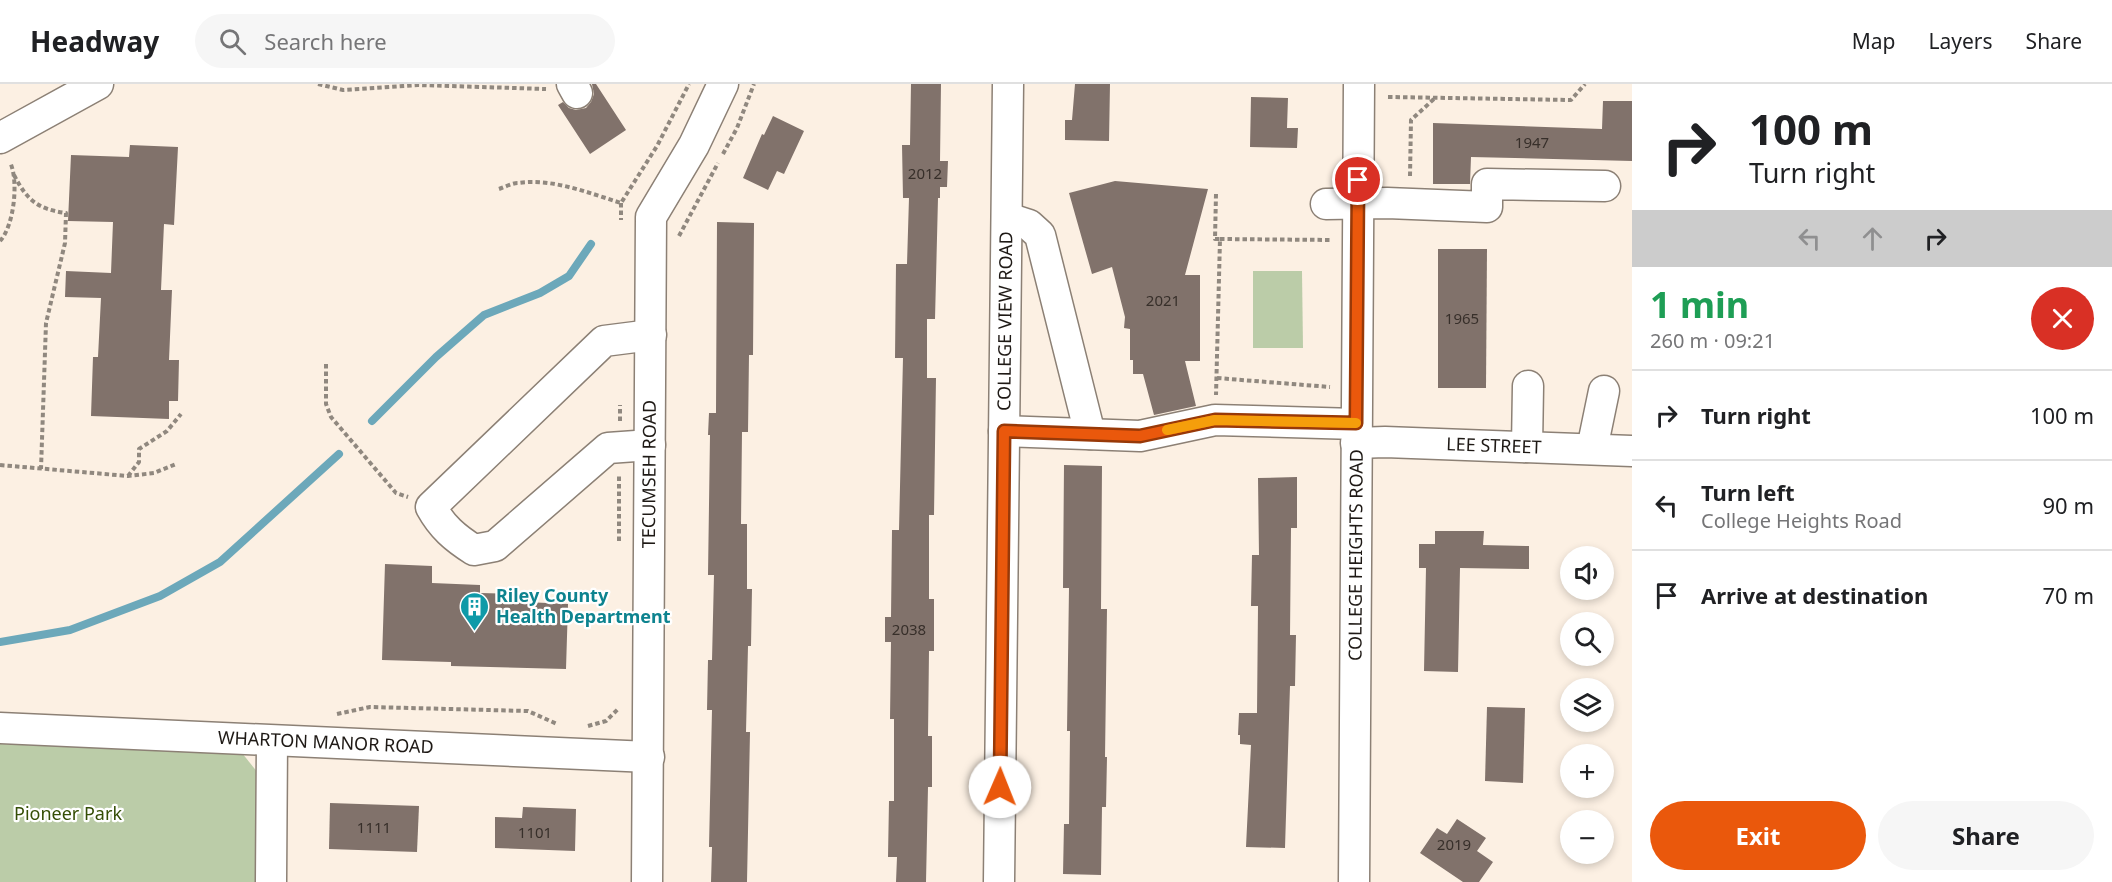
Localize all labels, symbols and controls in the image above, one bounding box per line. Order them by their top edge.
search box [195,14,615,68]
text: Headway [30,22,159,60]
icon: search [216,25,249,58]
text: Search here [264,26,387,56]
text: Map [1852,27,1896,55]
text: Layers [1929,27,1993,55]
text: Share [2026,27,2082,55]
text: 100 m [1749,100,1873,157]
icon: right [1650,108,1728,186]
house number: 1947 [1515,132,1549,152]
pin [1332,154,1383,205]
text: Turn right [1749,154,1875,191]
house number: 2012 [908,163,942,183]
icon: arrive [1341,163,1374,196]
icon: left [1793,222,1826,255]
icon: ahead [1856,222,1889,255]
icon: right [1919,222,1952,255]
street label: COLLEGE VIEW ROAD [991,231,1017,411]
text: 1 min [1650,280,1749,329]
button: close [2031,287,2094,350]
house number: 2021 [1146,290,1180,310]
house number: 1965 [1445,308,1479,328]
text: 260 m · 09:21 [1650,327,1775,354]
icon: right [1650,399,1683,432]
street label: TECUMSEH ROAD [636,400,661,548]
text: Turn right [1701,400,1811,430]
text: 100 m [2030,400,2094,430]
street label: LEE STREET [1446,431,1542,459]
street label: COLLEGE HEIGHTS ROAD [1342,449,1368,661]
text: Turn left [1701,477,1795,507]
icon: left [1650,489,1683,522]
text: 90 m [2043,490,2094,520]
text: College Heights Road [1701,507,1902,534]
map controls [1560,546,1614,864]
button: sound [1560,546,1614,600]
icon: arrive [1650,579,1683,612]
text: Arrive at destination [1701,580,1928,610]
text: 70 m [2043,580,2094,610]
place label: Riley County Health Department [496,583,671,628]
building icon: Riley County Health Department [459,590,491,632]
button: search [1560,612,1614,666]
house number: 2038 [892,619,926,639]
button: layers [1560,678,1614,732]
street label: WHARTON MANOR ROAD [217,725,434,758]
button: + [1560,744,1614,798]
position arrow [968,755,1032,819]
park label: Pioneer Park [14,801,122,825]
button: Exit [1650,801,1866,870]
button: Share [1878,801,2094,870]
button: − [1560,810,1614,864]
house number: 1111 [357,817,391,837]
house number: 1101 [518,822,552,842]
house number: 2019 [1437,834,1471,854]

